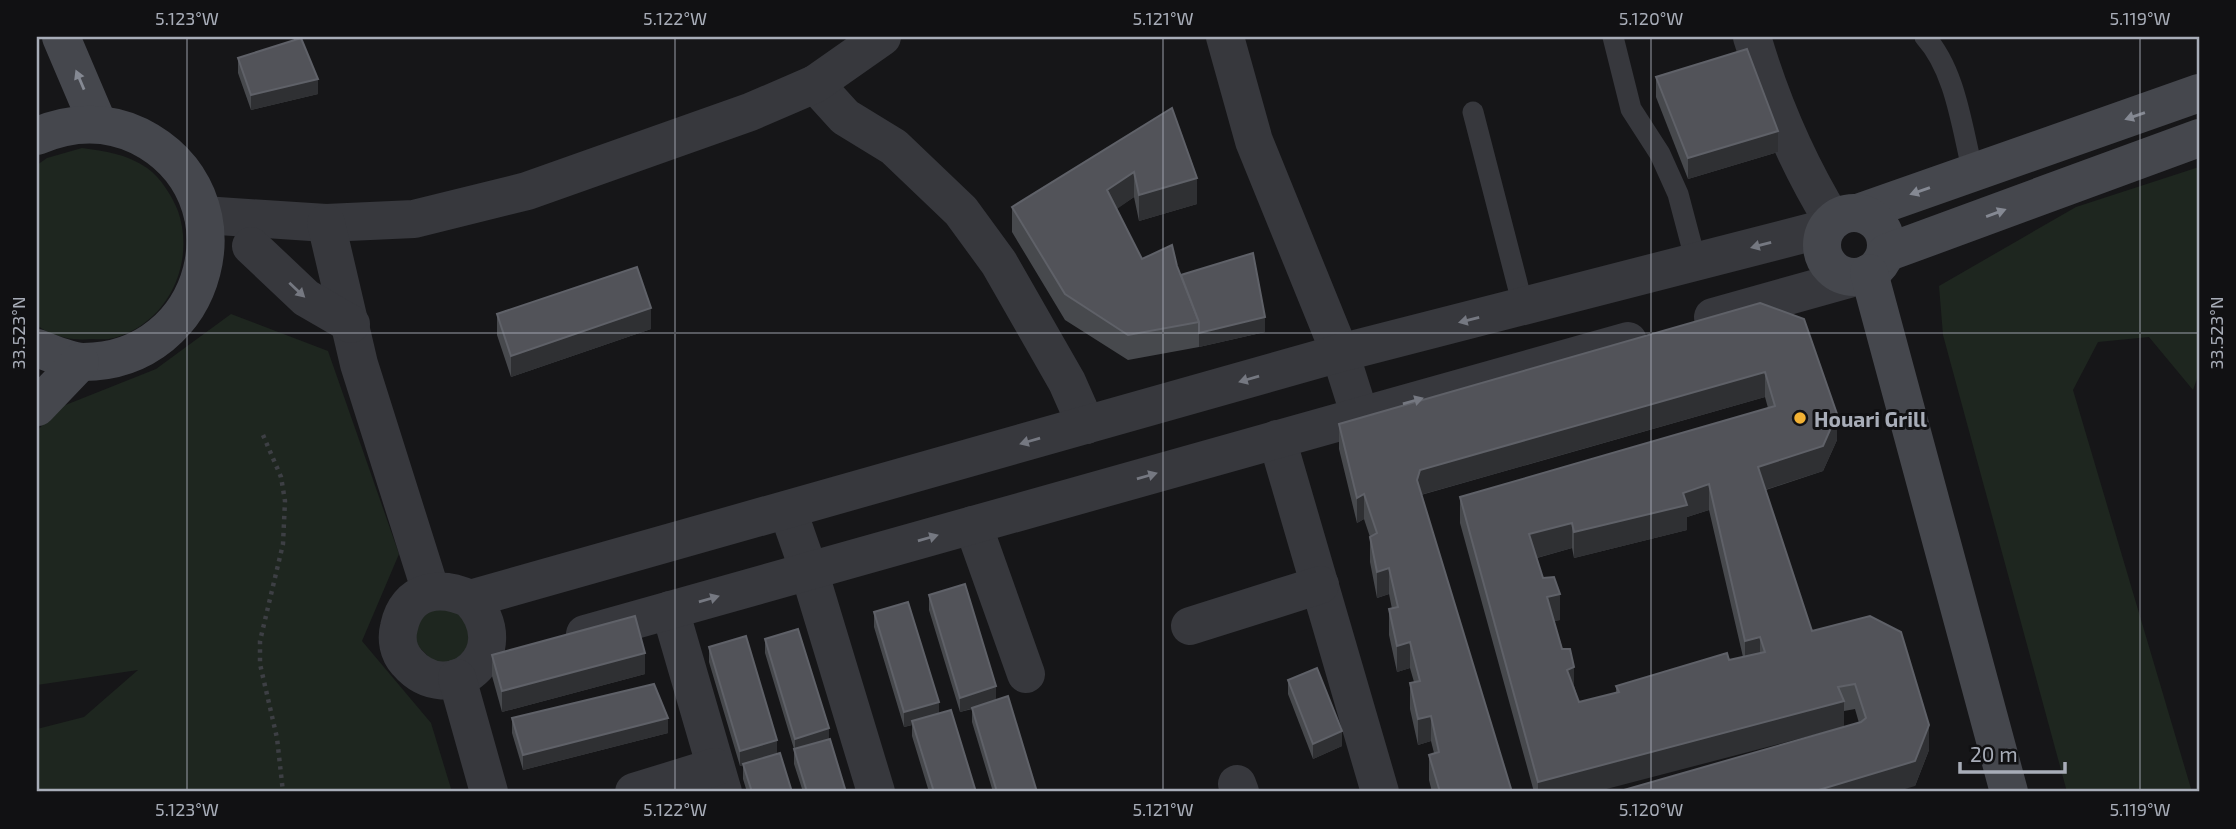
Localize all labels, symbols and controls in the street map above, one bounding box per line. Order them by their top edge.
text: 5.123°W [155,7,219,29]
text: 5.122°W [643,7,707,29]
text: 5.121°W [1132,7,1194,29]
text: 5.120°W [1619,7,1683,29]
text: 5.119°W [2109,7,2171,29]
one-way arrow [74,70,85,91]
one-way arrow [2124,111,2145,122]
one-way arrow [1909,186,1930,197]
one-way arrow [1985,207,2006,218]
one-way arrow [1750,241,1771,251]
one-way arrow [288,282,306,298]
text: 33.523°N [7,296,29,370]
text: 33.523°N [2205,296,2227,370]
one-way arrow [1458,315,1480,326]
one-way arrow [1238,374,1260,385]
one-way arrow [1403,396,1424,406]
place label: Houari Grill [1814,406,1927,431]
marker: Houari Grill [1792,410,1808,426]
one-way arrow [1019,436,1041,447]
one-way arrow [1137,471,1158,481]
one-way arrow [917,532,939,543]
one-way arrow [699,594,720,604]
scale bar [1960,731,2064,775]
text: 20 m [1970,741,2018,766]
text: 5.123°W [155,798,219,820]
text: 5.122°W [643,798,707,820]
text: 5.121°W [1132,798,1194,820]
text: 5.120°W [1619,798,1683,820]
text: 5.119°W [2109,798,2171,820]

